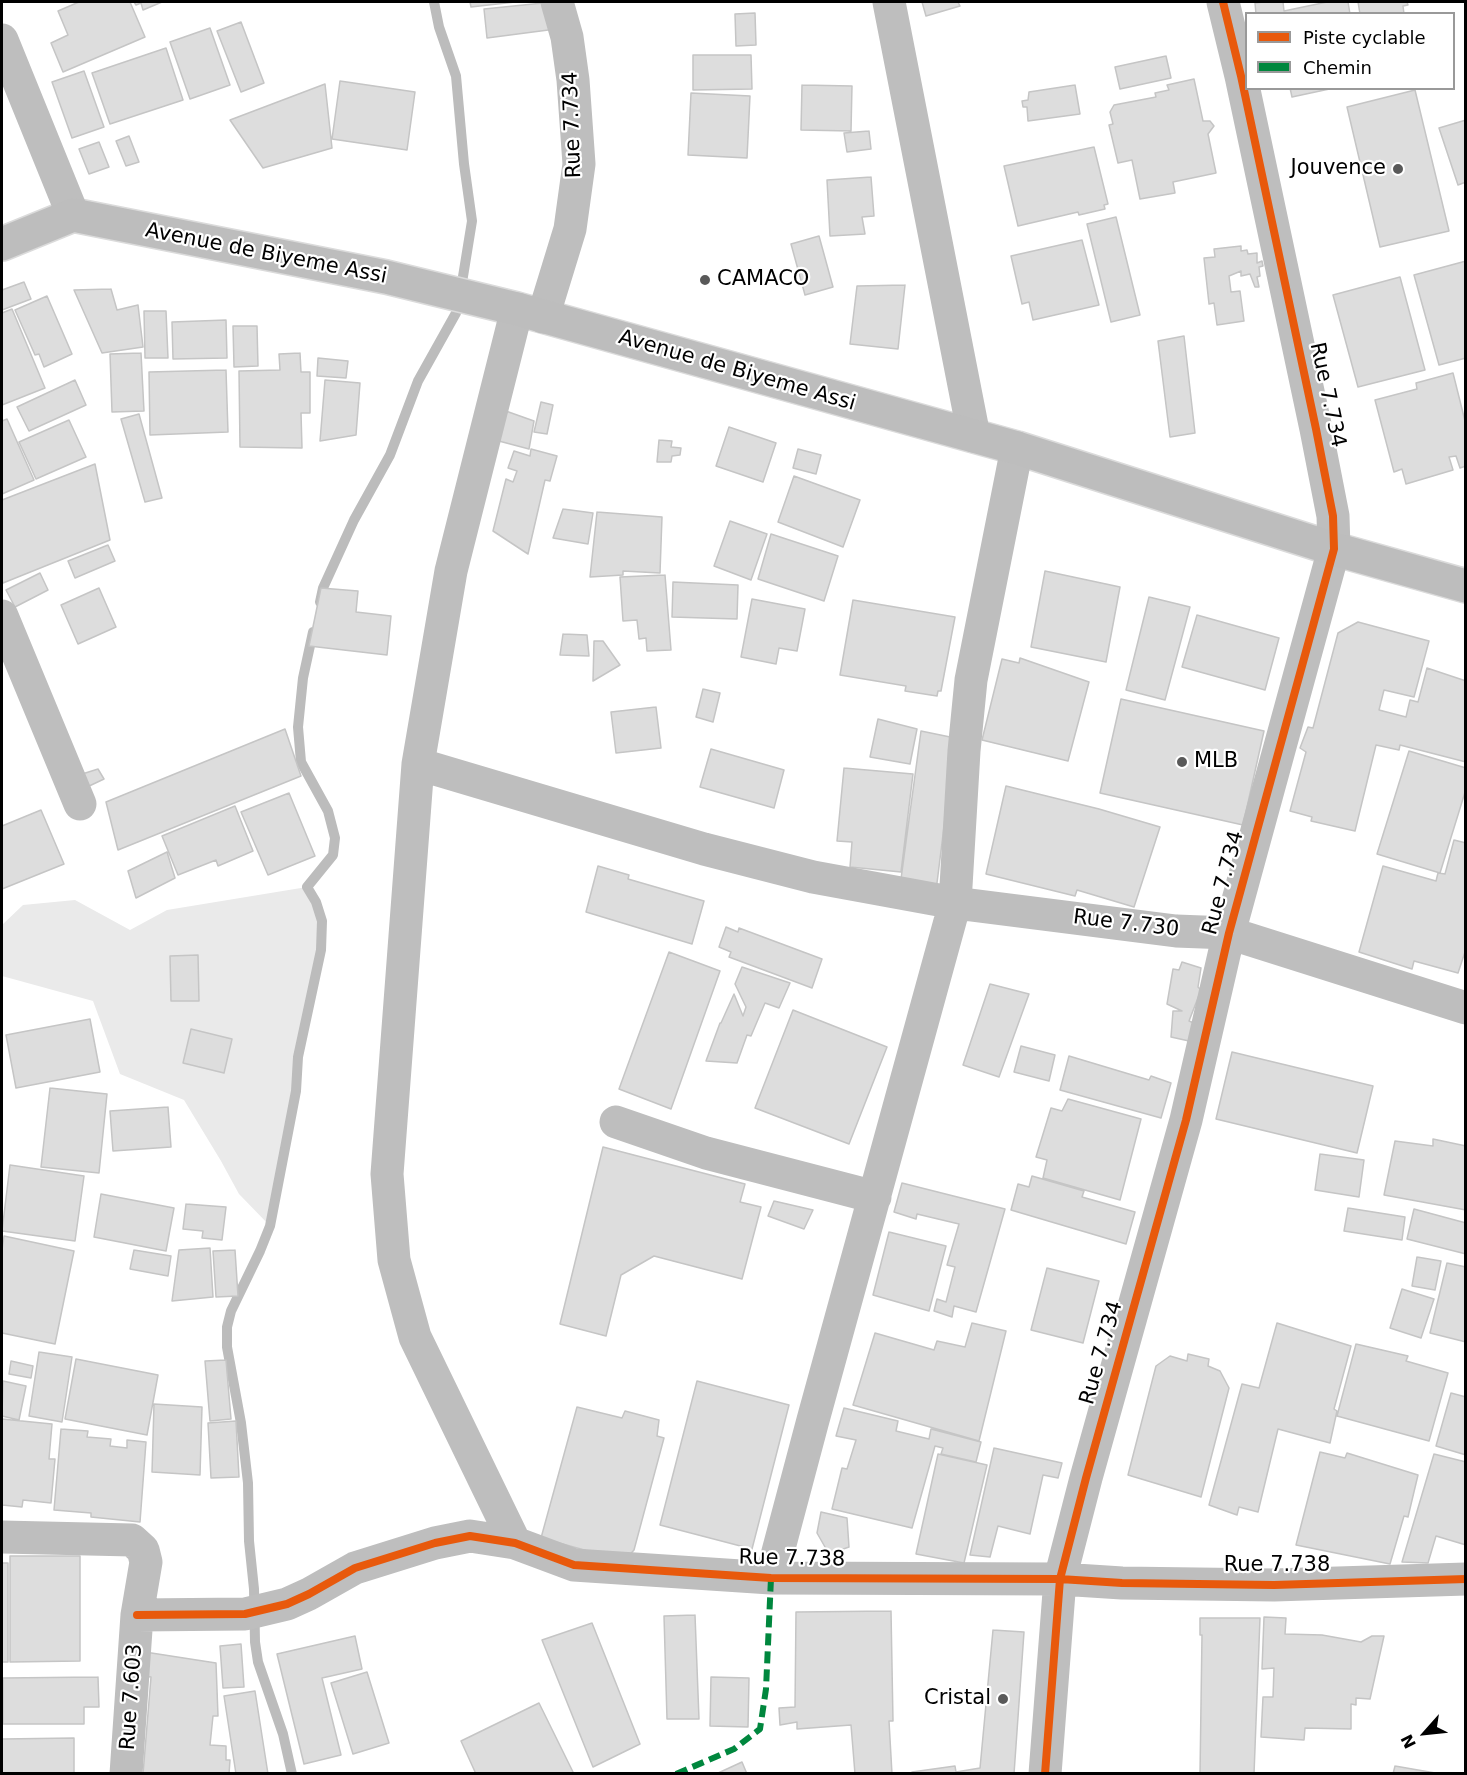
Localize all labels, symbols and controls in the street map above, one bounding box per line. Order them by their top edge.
legend [1245,12,1455,90]
text: Piste cyclable [1303,27,1426,48]
text: Chemin [1303,57,1372,78]
street label: Rue 7.734 [559,71,587,179]
place label: Jouvence [1291,156,1386,182]
marker: Jouvence [1391,162,1405,176]
street label: Avenue de Biyeme Assi [143,218,389,290]
place label: CAMACO [717,267,809,293]
marker: CAMACO [698,273,712,287]
street label: Avenue de Biyeme Assi [616,325,858,417]
street label: Rue 7.734 [1304,340,1350,450]
place label: MLB [1194,749,1238,775]
marker: MLB [1175,755,1189,769]
street label: Rue 7.734 [1198,828,1250,938]
street label: Rue 7.730 [1072,905,1180,943]
street label: Rue 7.734 [1075,1298,1129,1408]
street label: Rue 7.738 [738,1545,846,1573]
street label: Rue 7.738 [1224,1553,1330,1579]
street label: Rue 7.603 [116,1643,148,1751]
place label: Cristal [924,1686,991,1712]
marker: Cristal [996,1692,1010,1706]
north arrow [1395,1703,1455,1763]
text: N [1397,1731,1420,1752]

